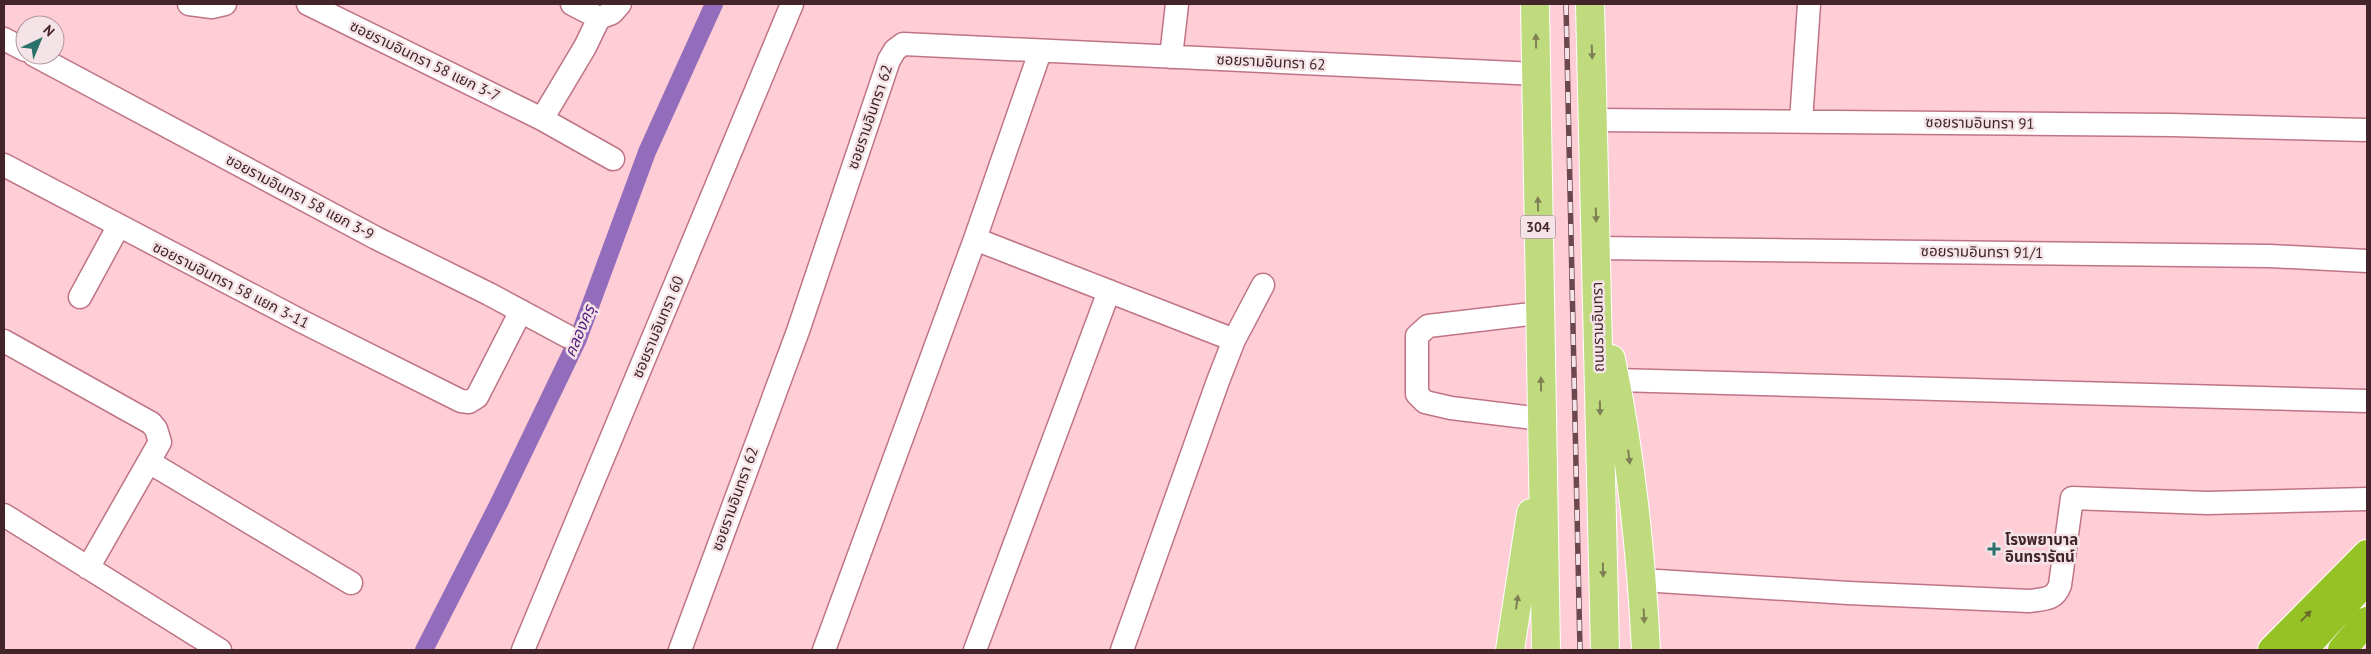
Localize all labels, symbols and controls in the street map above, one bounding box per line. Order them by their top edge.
north arrow [15,15,65,65]
street label: ซอยรามอินทรา 58 แยก 3-7 [347,16,504,105]
text: N [39,21,59,40]
one-way arrow [1531,33,1539,49]
one-way arrow [1588,45,1596,61]
street label: ซอยรามอินทรา 62 [1216,49,1326,74]
street label: ซอยรามอินทรา 62 [843,62,896,172]
street label: ซอยรามอินทรา 91 [1925,112,2035,133]
street label: ซอยรามอินทรา 58 แยก 3-9 [223,149,378,244]
one-way arrow [1534,195,1542,211]
one-way arrow [1592,207,1600,223]
road number: 304 [1520,216,1556,238]
street label: ซอยรามอินทรา 58 แยก 3-11 [150,237,313,332]
street label: ซอยรามอินทรา 91/1 [1921,241,2044,262]
street label: ซอยรามอินทรา 60 [627,273,688,381]
street label: ถนนรามอินทรา [1587,282,1608,372]
water label: คลองครุ [559,301,600,360]
one-way arrow [1537,375,1545,391]
one-way arrow [1596,400,1604,416]
street label: ซอยรามอินทรา 62 [707,444,762,553]
one-way arrow [1625,450,1633,466]
place label: โรงพยาบาล อินทรารัตน์ [2005,530,2078,566]
marker: โรงพยาบาล อินทรารัตน์ [1987,542,2001,556]
one-way arrow [1599,563,1607,579]
one-way arrow [1513,594,1521,610]
one-way arrow [1641,608,1649,624]
one-way arrow [2300,610,2312,622]

